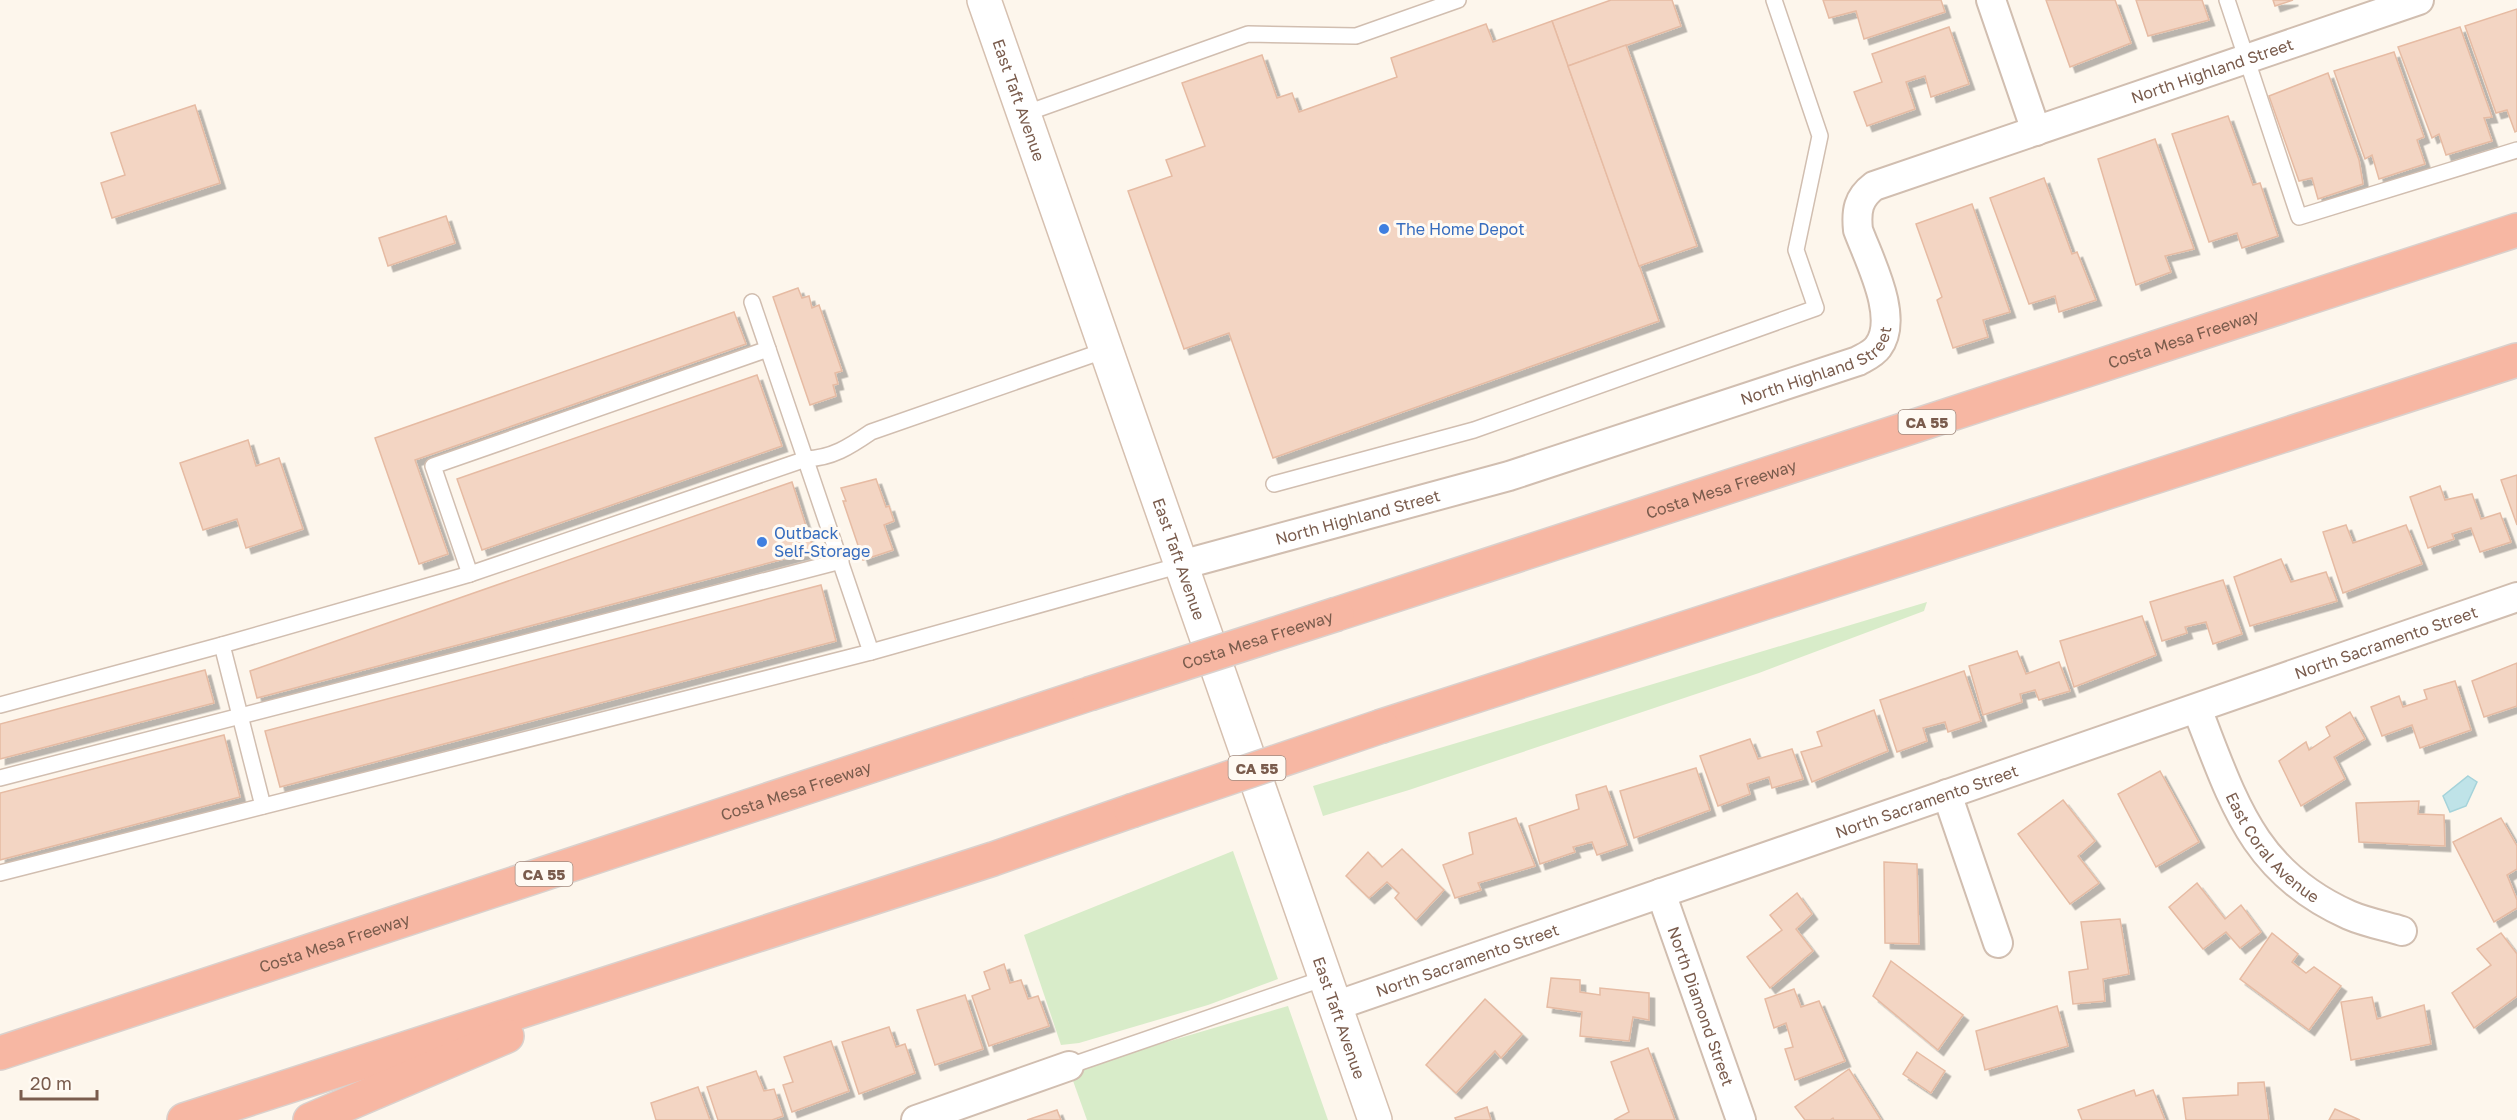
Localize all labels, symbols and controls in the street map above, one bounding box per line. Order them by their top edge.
street label: North Highland Street [2128,34,2296,108]
street label: East Taft Avenue [988,36,1049,164]
place label: The Home Depot [1396,219,1525,239]
marker: The Home Depot [1377,222,1391,236]
street label: Costa Mesa Freeway [2105,305,2261,372]
street label: North Highland Street [1738,325,1895,409]
road number: CA 55 [1898,410,1956,434]
street label: Costa Mesa Freeway [1643,455,1799,523]
street label: North Highland Street [1273,485,1442,549]
street label: East Taft Avenue [1149,495,1210,623]
place label: Outback Self-Storage [774,523,870,561]
marker: Outback Self-Storage [755,535,769,549]
street label: North Sacramento Street [2292,601,2480,683]
street label: Costa Mesa Freeway [1179,606,1335,673]
street label: Costa Mesa Freeway [718,756,874,825]
road number: CA 55 [1228,756,1286,780]
street label: North Sacramento Street [1832,760,2021,842]
street label: East Coral Avenue [2222,789,2323,907]
road number: CA 55 [516,862,572,886]
street label: Costa Mesa Freeway [256,909,412,977]
street label: North Sacramento Street [1373,919,1561,1001]
street label: North Diamond Street [1664,924,1738,1089]
street label: East Taft Avenue [1309,954,1370,1081]
scale bar [21,1063,98,1101]
text: 20 m [30,1072,72,1094]

